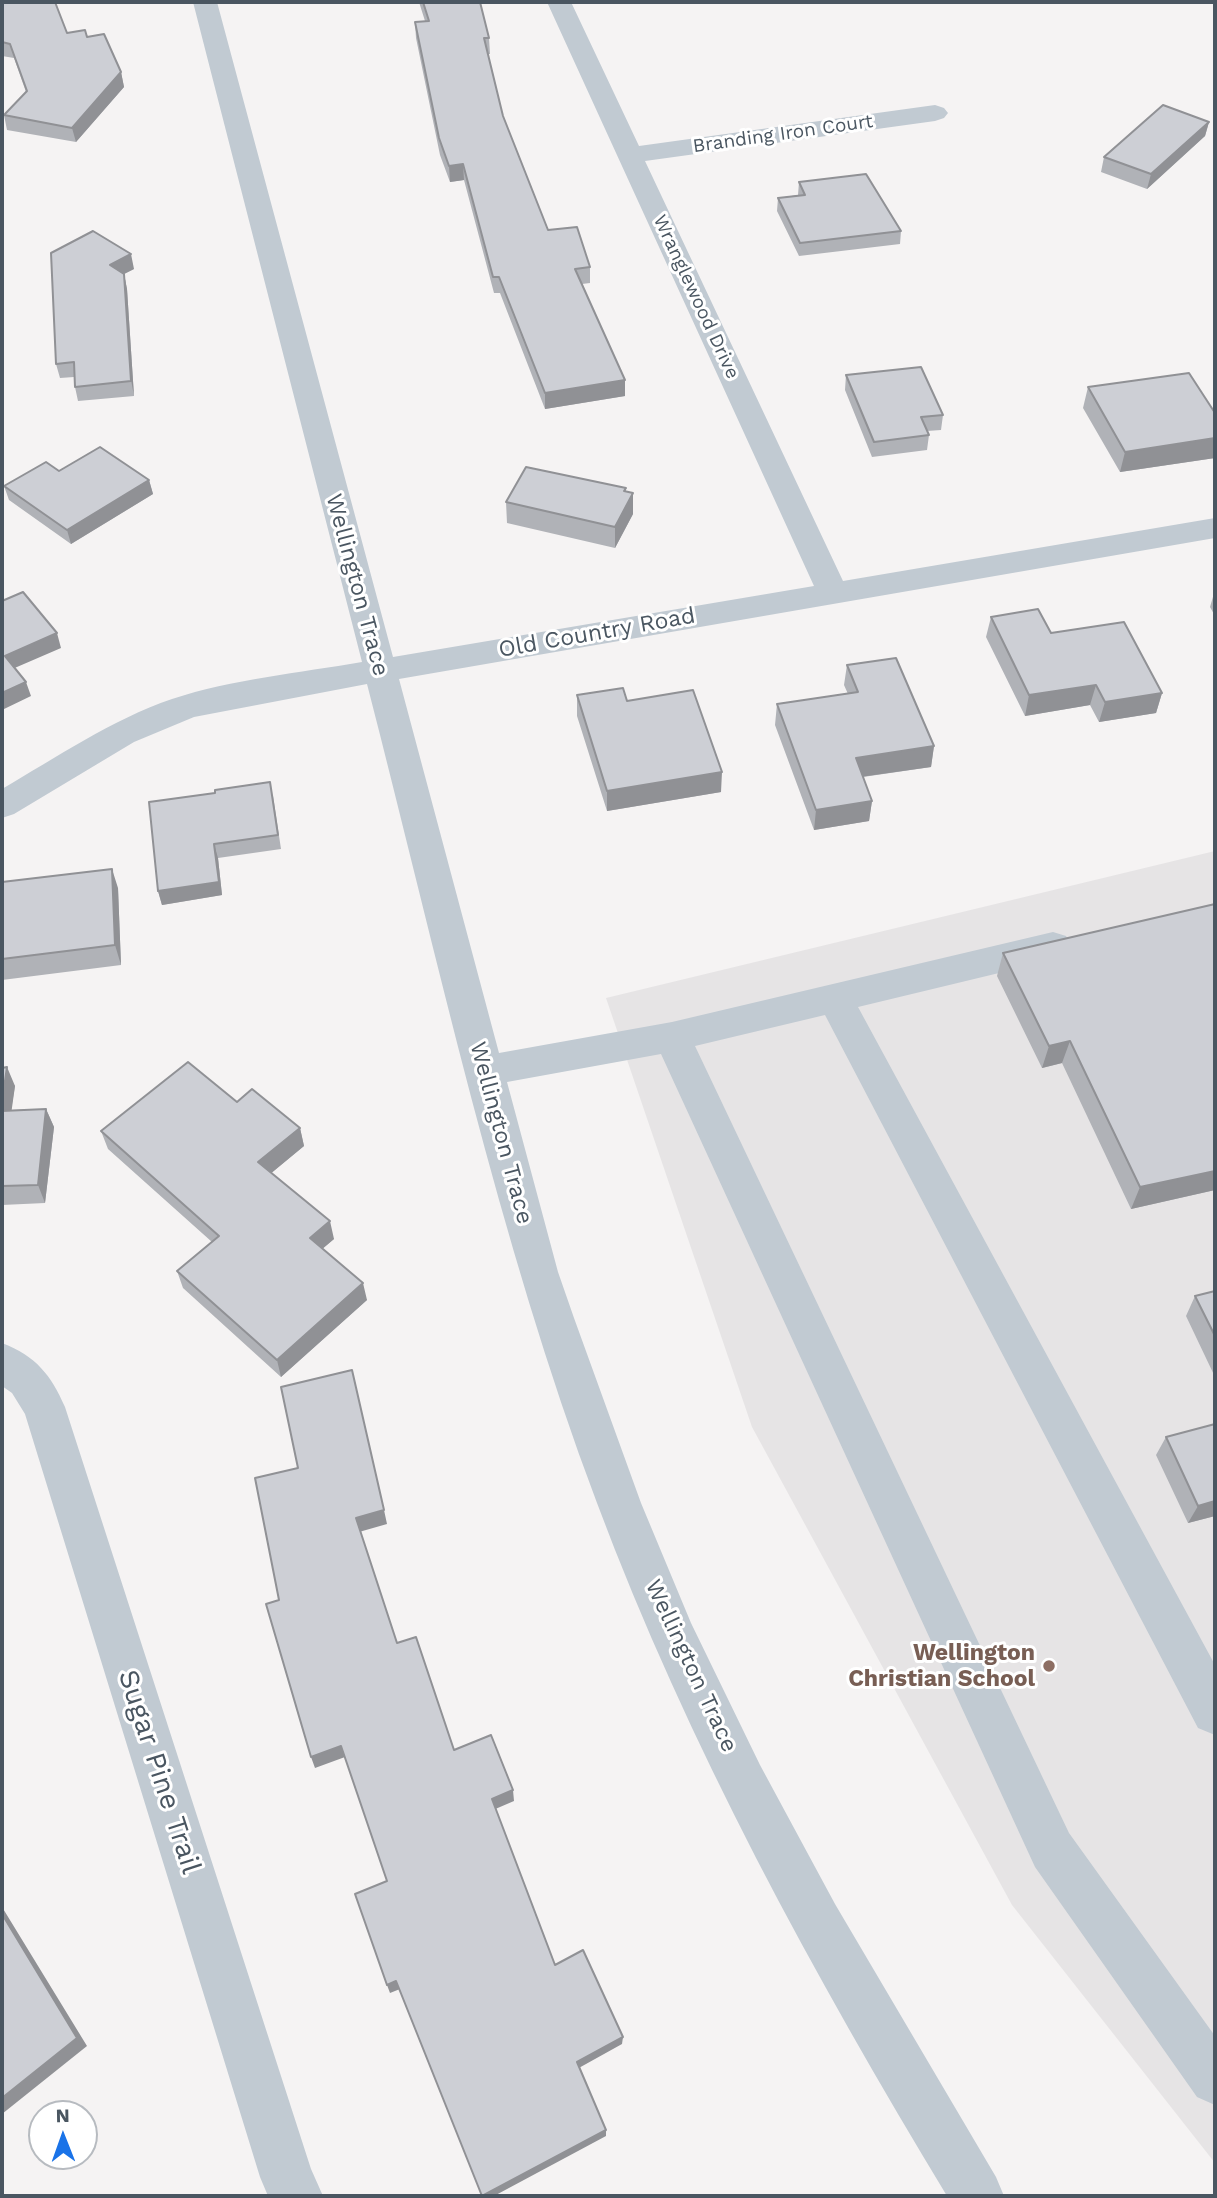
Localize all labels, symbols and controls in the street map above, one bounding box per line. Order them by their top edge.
street label: Branding Iron Court [691,110,875,158]
street label: Wranglewood Drive [648,211,744,383]
street label: Wellington Trace [319,491,395,679]
street label: Old Country Road [497,602,697,664]
street label: Wellington Trace [463,1039,539,1227]
street label: Wellington Trace [639,1575,743,1757]
place label: Wellington Christian School [848,1639,1035,1693]
marker: Wellington Christian School [1041,1658,1057,1674]
street label: Sugar Pine Trail [110,1666,208,1878]
north arrow [28,2100,98,2170]
text: N [55,2104,70,2127]

